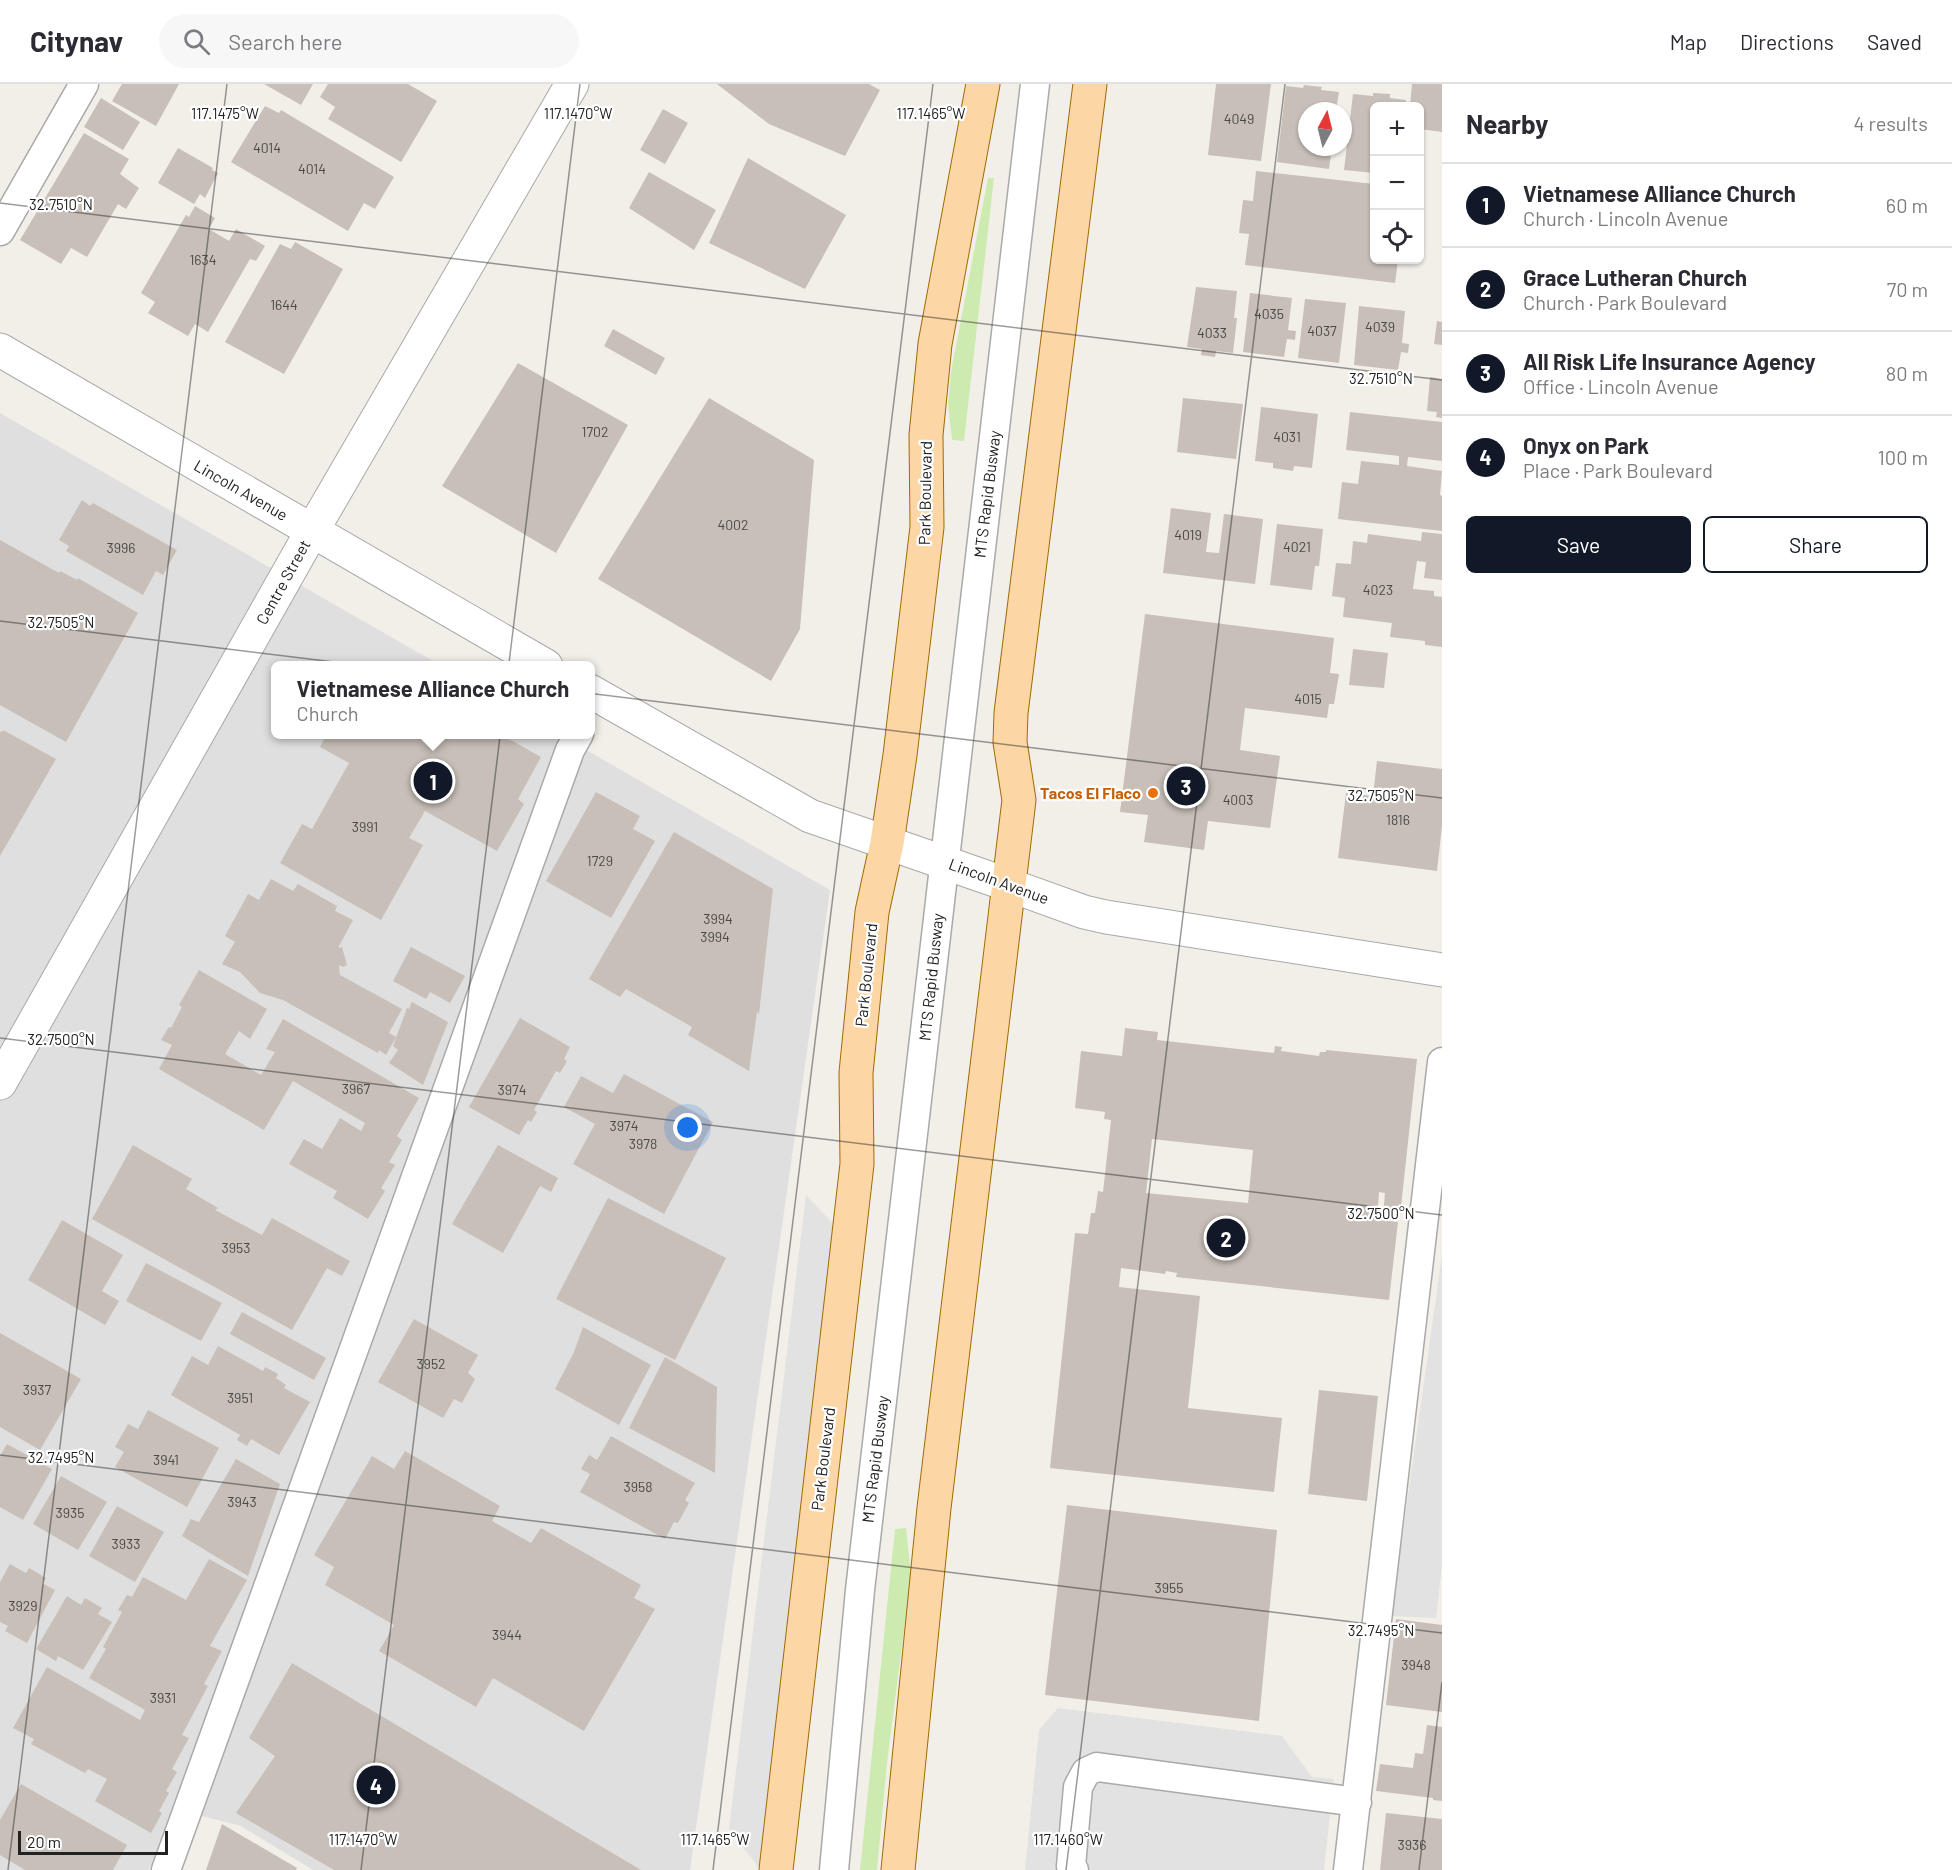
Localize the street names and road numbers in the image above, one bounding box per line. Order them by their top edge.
street label: MTS Rapid Busway [969,429,1004,559]
street label: Park Boulevard [914,441,935,545]
street label: Lincoln Avenue [191,455,291,524]
street label: Centre Street [252,536,314,627]
street label: Lincoln Avenue [947,854,1052,907]
street label: MTS Rapid Busway [914,912,947,1042]
street label: Park Boulevard [851,922,880,1028]
street label: MTS Rapid Busway [857,1394,892,1524]
street label: Park Boulevard [807,1406,838,1512]

